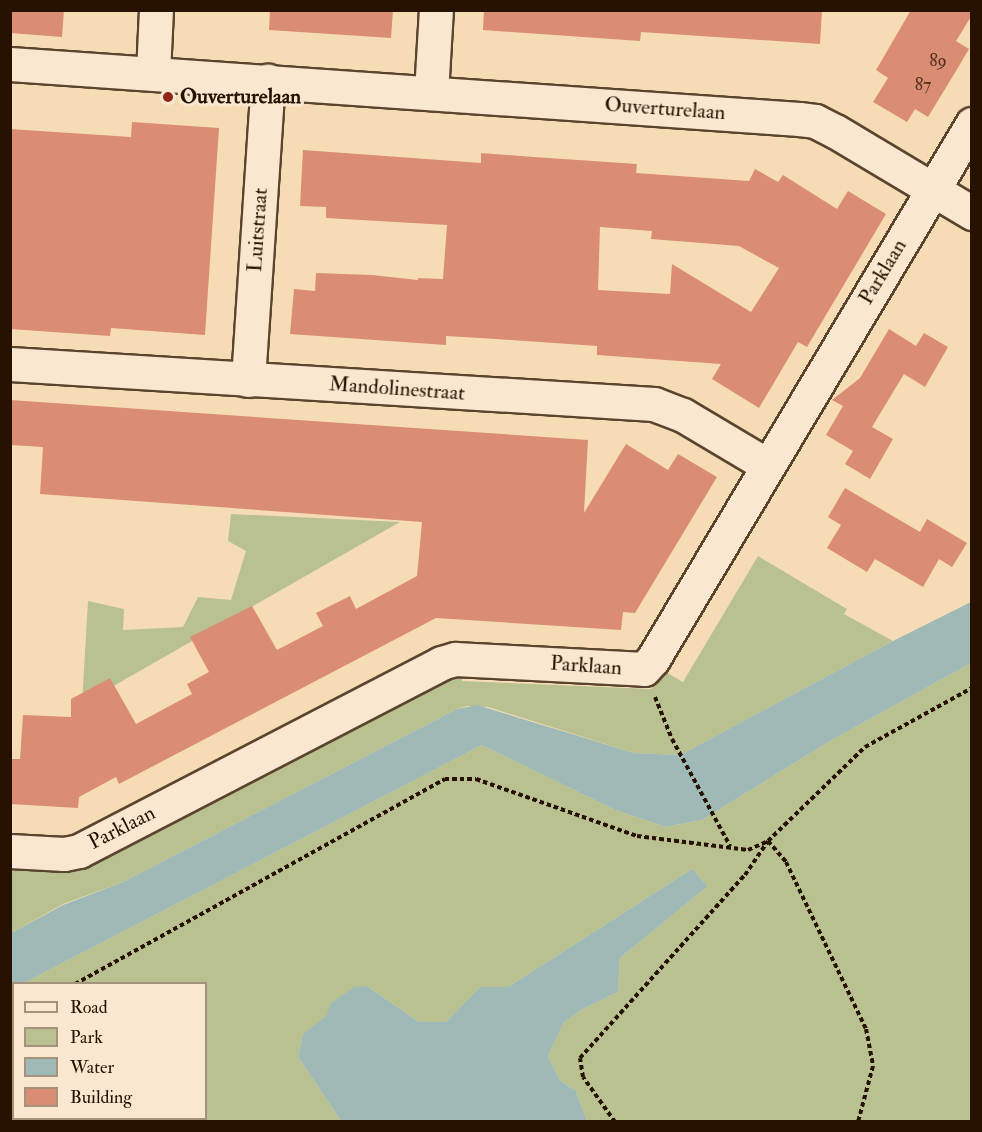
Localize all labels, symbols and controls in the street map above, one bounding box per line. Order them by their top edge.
house number: 89 [929,50,947,72]
house number: 87 [915,74,931,96]
place label: Ouverturelaan [180,84,301,110]
marker: Ouverturelaan [161,90,175,104]
street label: Ouverturelaan [604,92,726,126]
street label: Luitstraat [242,187,274,273]
street label: Parklaan [854,235,912,309]
street label: Mandolinestraat [328,372,466,406]
street label: Parklaan [549,651,623,681]
street label: Parklaan [84,800,160,856]
legend [12,982,207,1120]
text: Road [70,996,108,1019]
text: Park [70,1026,103,1049]
text: Water [70,1056,114,1079]
text: Building [70,1086,132,1109]

